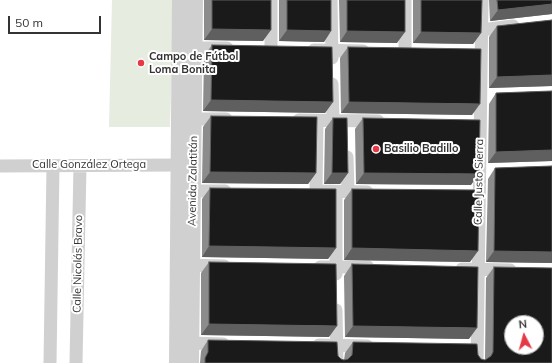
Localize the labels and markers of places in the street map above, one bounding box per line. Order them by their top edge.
place label: Campo de Fútbol Loma Bonita [149,50,238,76]
marker: Campo de Fútbol Loma Bonita [136,58,146,68]
place label: Basilio Badillo [384,142,458,156]
marker: Basilio Badillo [371,144,381,154]

